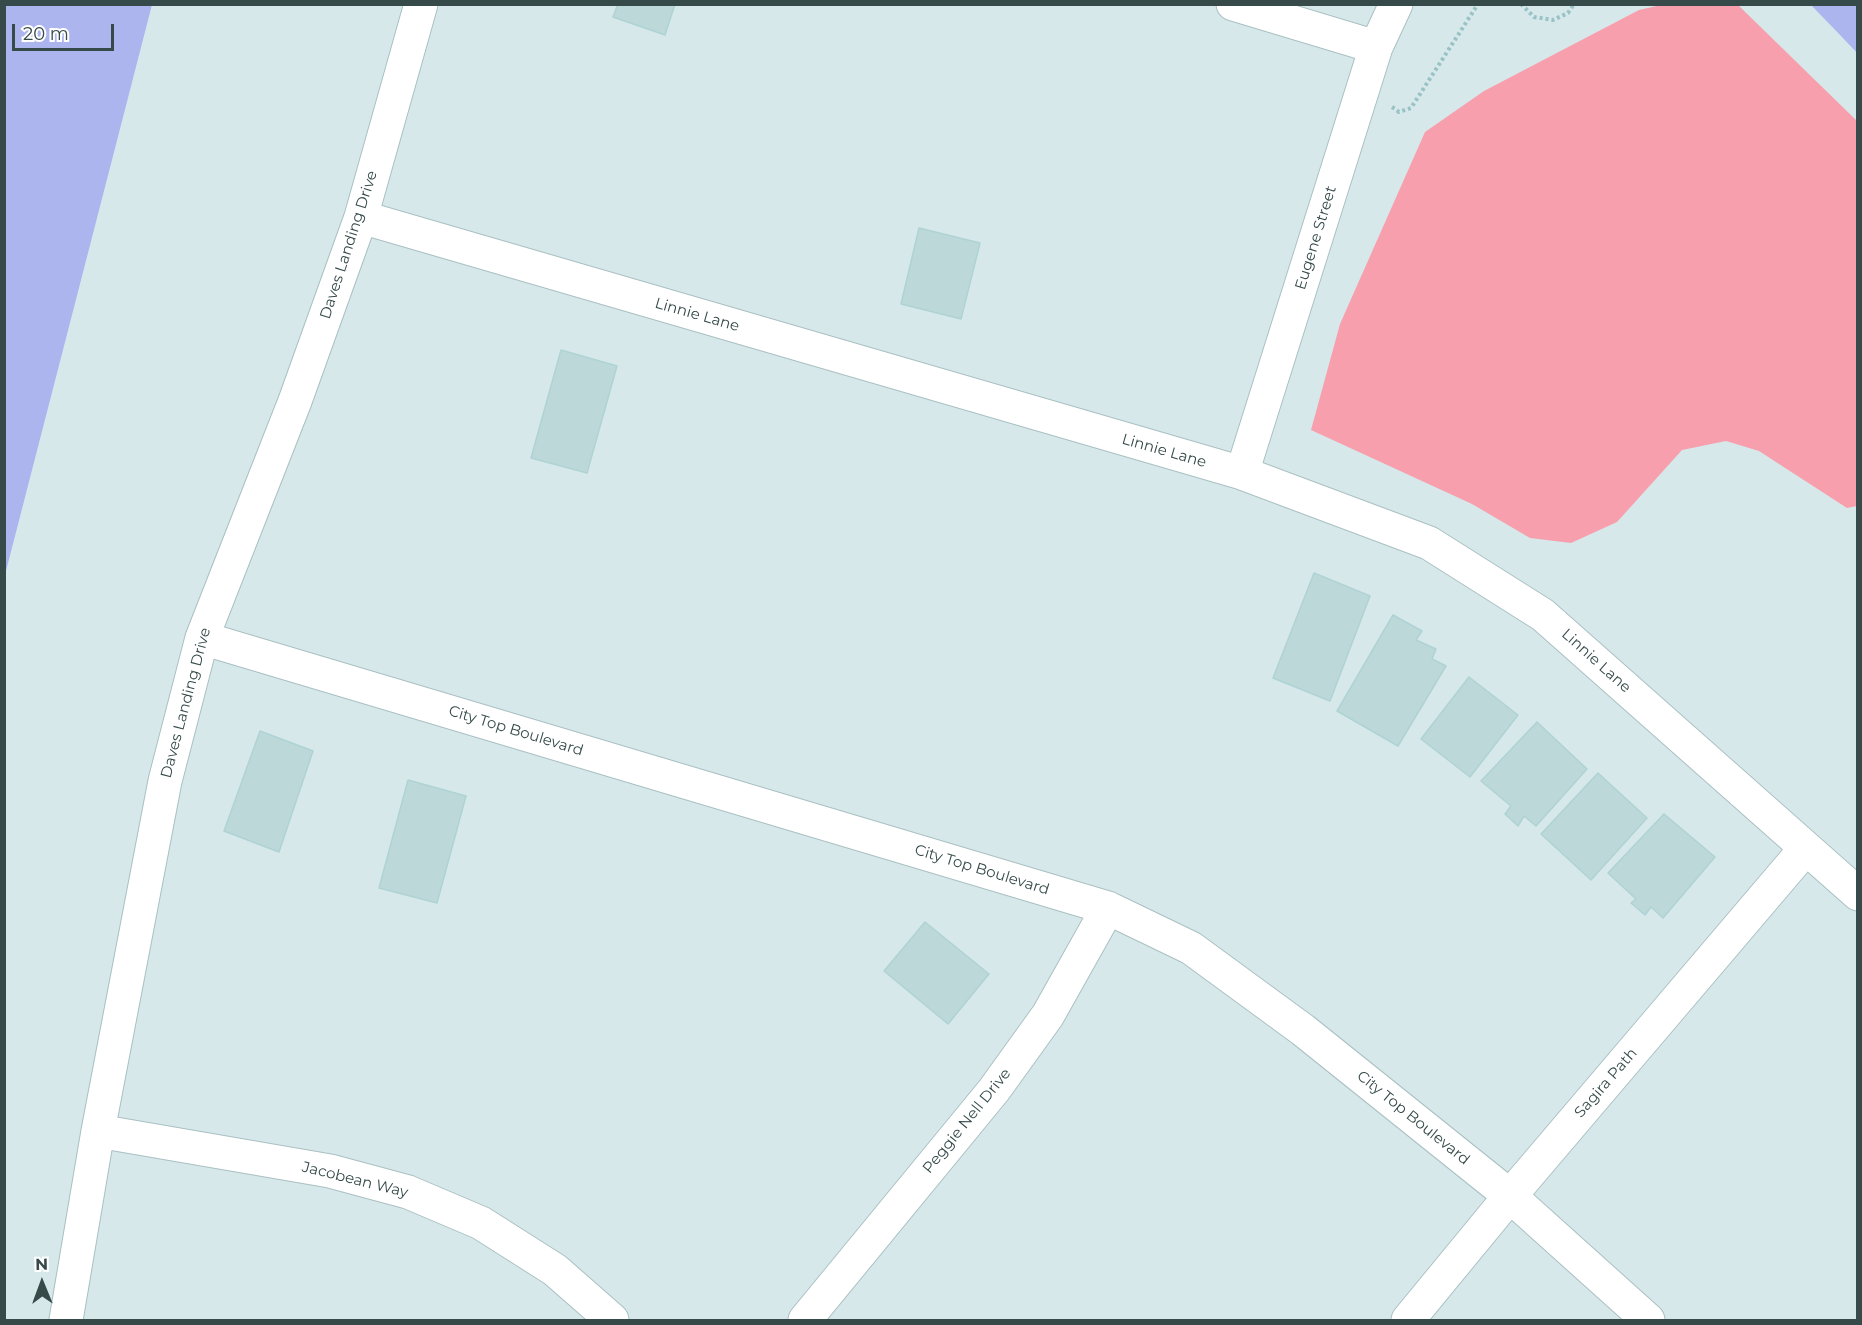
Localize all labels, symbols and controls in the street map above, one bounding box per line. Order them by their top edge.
scale bar [15,12,117,50]
text: 20 m [23,23,69,45]
street label: Daves Landing Drive [316,169,382,321]
street label: Eugene Street [1292,184,1340,292]
street label: Linnie Lane [653,294,741,336]
street label: Linnie Lane [1120,430,1208,472]
street label: Linnie Lane [1558,625,1634,697]
street label: Daves Landing Drive [157,626,215,780]
street label: City Top Boulevard [446,702,586,760]
street label: City Top Boulevard [912,841,1052,899]
street label: Sagira Path [1571,1045,1641,1121]
street label: Peggie Nell Drive [919,1065,1015,1177]
street label: City Top Boulevard [1353,1067,1473,1169]
street label: Jacobean Way [300,1158,410,1202]
north arrow [12,1253,72,1313]
text: N [35,1255,48,1274]

